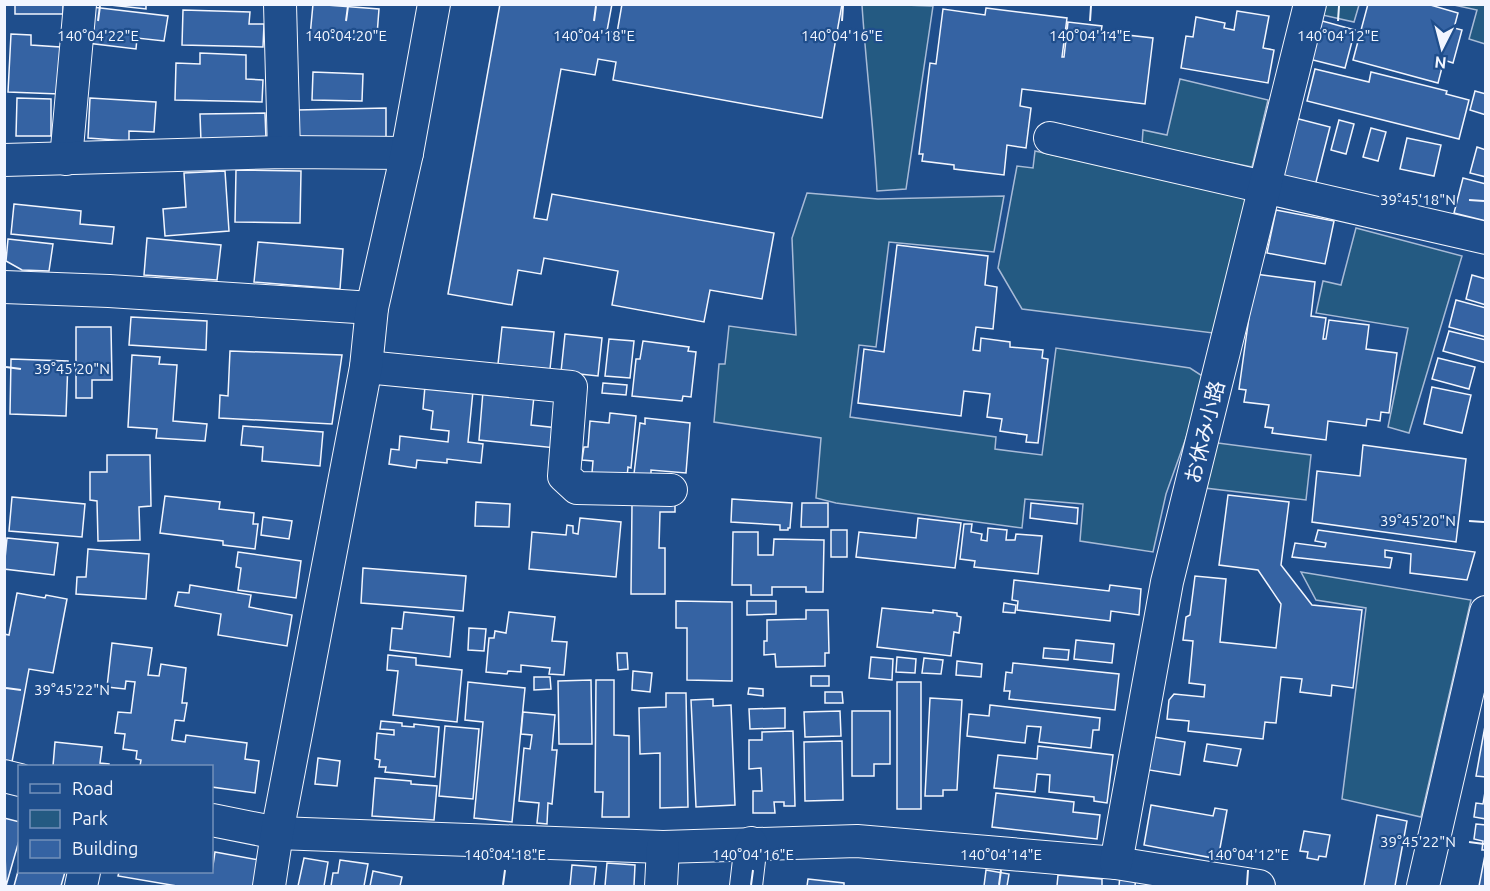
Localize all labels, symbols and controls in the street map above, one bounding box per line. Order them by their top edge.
north arrow [1412,18,1472,78]
text: 140°04'22"E [57,27,139,44]
text: 140°04'20"E [305,27,387,44]
text: 140°04'18"E [553,27,635,44]
text: 140°04'16"E [801,27,883,44]
text: 140°04'14"E [1049,27,1131,44]
text: 140°04'12"E [1297,27,1379,44]
text: N [1434,53,1447,72]
text: 39°45'18"N [1380,191,1456,208]
text: 39°45'20"N [34,360,110,377]
street label: お休み小路 [1180,378,1228,486]
text: 39°45'20"N [1380,512,1456,529]
text: 39°45'22"N [34,681,110,698]
legend [18,765,213,873]
text: Road [72,778,114,798]
text: Park [72,808,108,828]
text: 39°45'22"N [1380,833,1456,850]
text: Building [72,838,138,858]
text: 140°04'18"E [464,846,546,863]
text: 140°04'16"E [712,846,794,863]
text: 140°04'14"E [960,846,1042,863]
text: 140°04'12"E [1207,846,1289,863]

